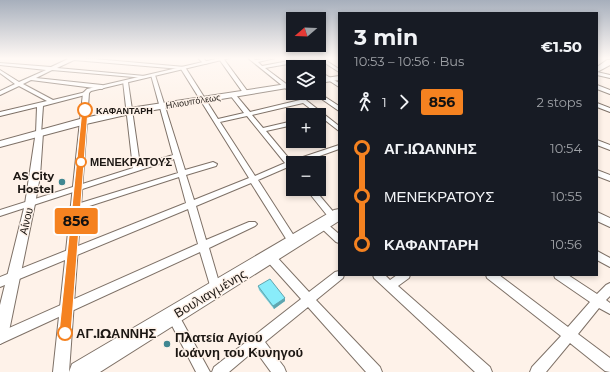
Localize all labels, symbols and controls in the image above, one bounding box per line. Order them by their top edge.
north arrow [286,12,326,52]
map controls [286,12,326,196]
text: 3 min [354,24,418,51]
text: €1.50 [541,37,582,56]
text: 10:53 – 10:56 · Bus [354,53,464,69]
button: layers [286,60,326,100]
street label: Ηλιουπόλεως [165,91,222,111]
icon: walk [354,91,376,113]
icon: forward [393,91,415,113]
text: 856 [429,93,455,111]
text: 1 [382,94,387,110]
text: 2 stops [537,94,582,110]
marker: ΚΑΦΑΝΤΑΡΗ [77,102,93,118]
place label: ΚΑΦΑΝΤΑΡΗ [96,105,153,116]
button: + [286,108,326,148]
text: ΑΓ.ΙΩΑΝΝΗΣ [384,139,477,158]
text: 10:54 [550,140,582,156]
place label: ΜΕΝΕΚΡΑΤΟΥΣ [90,155,172,169]
marker: ΜΕΝΕΚΡΑΤΟΥΣ [75,156,87,168]
button: − [286,156,326,196]
place label: AS City Hostel [12,169,54,196]
marker: AS City Hostel [57,177,67,187]
text: ΜΕΝΕΚΡΑΤΟΥΣ [384,187,494,206]
text: 10:55 [551,188,582,204]
street label: Αίνου [16,206,36,236]
line badge: 856 [53,208,99,234]
text: 856 [63,212,89,230]
text: ΚΑΦΑΝΤΑΡΗ [384,235,479,254]
text: 10:56 [551,236,582,252]
street label: Βουλιαγμένης [171,265,249,321]
marker: ΑΓ.ΙΩΑΝΝΗΣ [57,325,73,341]
place label: ΑΓ.ΙΩΑΝΝΗΣ [76,325,157,341]
place label: Πλατεία Αγίου Ιωάννη του Κυνηγού [175,329,304,360]
marker: Πλατεία Αγίου Ιωάννη του Κυνηγού [162,339,172,349]

